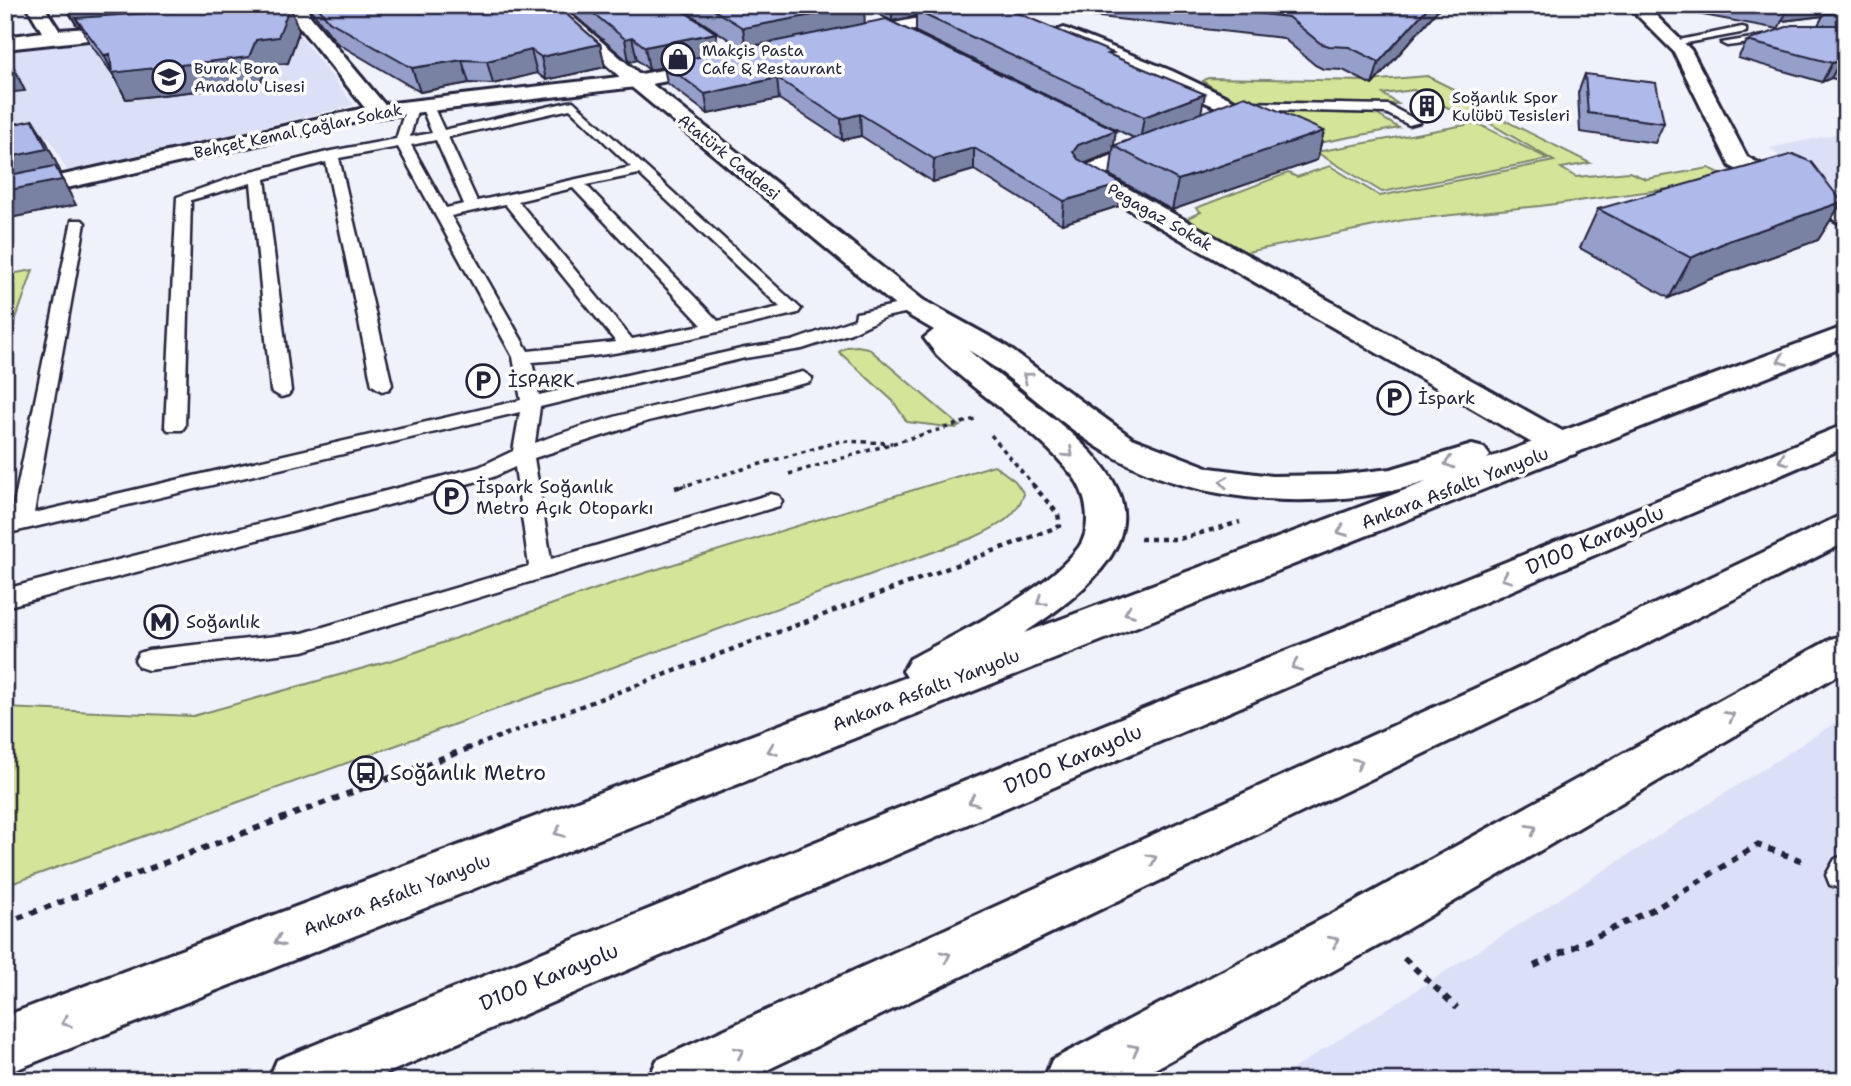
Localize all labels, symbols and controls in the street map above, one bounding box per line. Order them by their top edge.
shop icon: Makçis Pasta Cafe & Restaurant [659,40,697,78]
place label: Makçis Pasta Cafe & Restaurant [702,40,842,79]
school or university icon: Burak Bora Anadolu Lisesi [150,58,188,96]
place label: Burak Bora Anadolu Lisesi [194,58,305,97]
building icon: Soğanlık Spor Kulübü Tesisleri [1408,87,1446,125]
place label: Soğanlık Spor Kulübü Tesisleri [1452,87,1570,126]
street label: Behçet Kemal Çağlar Sokak [192,99,404,163]
street label: Atatürk Caddesi [674,109,784,205]
street label: Pegagaz Sokak [1104,178,1216,256]
one-way arrow [1777,352,1789,366]
parking icon: İSPARK [464,362,502,400]
place label: İSPARK [508,369,575,393]
one-way arrow [1022,372,1034,385]
parking icon: İspark [1375,379,1413,417]
place label: İspark [1418,386,1475,410]
street label: Ankara Asfaltı Yanyolu [1358,441,1552,535]
one-way arrow [1061,445,1074,458]
one-way arrow [1778,452,1790,466]
one-way arrow [1443,455,1455,470]
place label: İspark Soğanlık Metro Açık Otoparkı [476,475,654,520]
one-way arrow [1219,475,1230,490]
parking icon: İspark Soğanlık Metro Açık Otoparkı [432,478,470,516]
street label: D100 Karayolu [1522,498,1668,582]
one-way arrow [1336,523,1348,537]
one-way arrow [1501,570,1513,584]
one-way arrow [1036,593,1049,605]
metro station icon: Soğanlık [142,603,180,641]
one-way arrow [1124,604,1136,618]
place label: Soğanlık [186,610,260,634]
street label: Ankara Asfaltı Yanyolu [829,643,1023,737]
one-way arrow [1291,658,1303,672]
one-way arrow [1722,711,1735,724]
street label: D100 Karayolu [1000,717,1146,801]
one-way arrow [766,741,778,755]
bus stop icon: Soğanlık Metro [347,754,385,792]
one-way arrow [1351,757,1363,771]
place label: Soğanlık Metro [390,759,546,787]
one-way arrow [968,793,980,807]
one-way arrow [554,823,566,837]
one-way arrow [1525,824,1538,837]
street label: Ankara Asfaltı Yanyolu [300,848,494,942]
one-way arrow [1145,853,1157,867]
one-way arrow [273,932,285,946]
street label: D100 Karayolu [475,936,623,1018]
one-way arrow [1327,936,1339,950]
one-way arrow [938,950,951,964]
one-way arrow [61,1014,73,1028]
one-way arrow [1126,1043,1139,1057]
one-way arrow [732,1046,745,1060]

